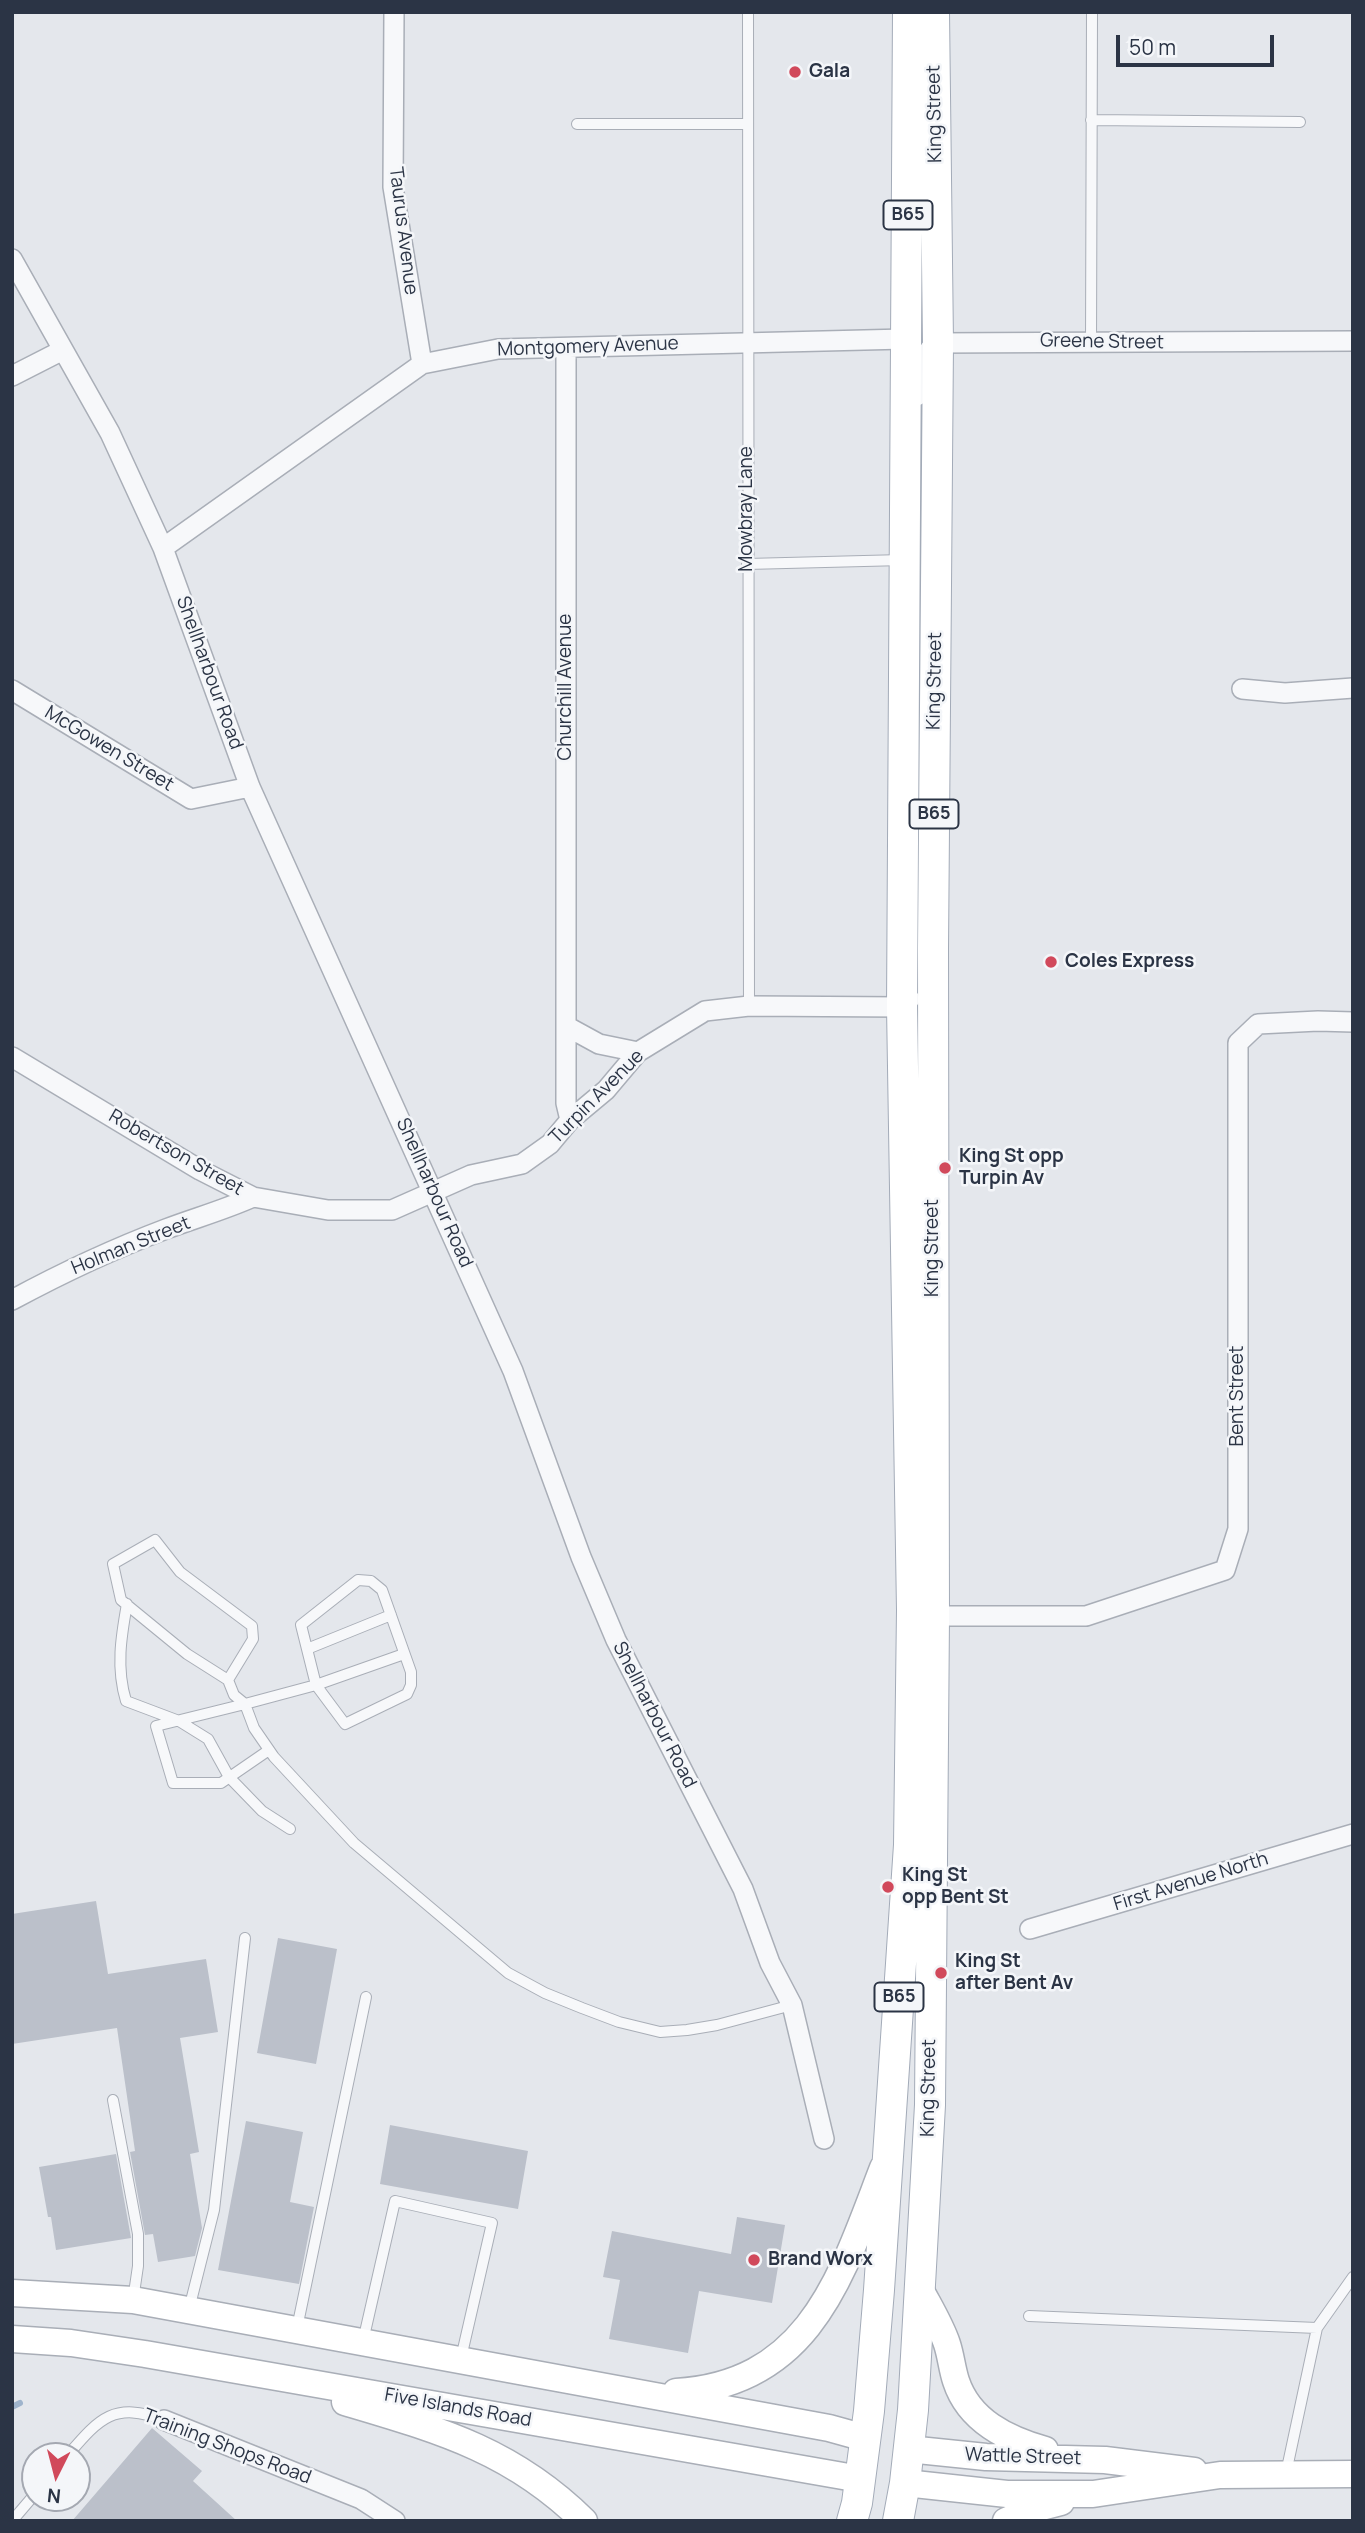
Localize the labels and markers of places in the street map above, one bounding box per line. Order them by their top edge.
place label: Gala [809,61,850,83]
marker: Gala [787,64,803,80]
place label: Coles Express [1065,951,1194,973]
marker: Coles Express [1043,954,1059,970]
place label: King St opp Turpin Av [959,1146,1064,1190]
marker: King St opp Turpin Av [937,1160,953,1176]
place label: King St opp Bent St [902,1865,1009,1909]
marker: King St opp Bent St [880,1879,896,1895]
place label: King St after Bent Av [955,1951,1073,1995]
marker: King St after Bent Av [933,1965,949,1981]
place label: Brand Worx [768,2249,873,2271]
marker: Brand Worx [746,2252,762,2268]

